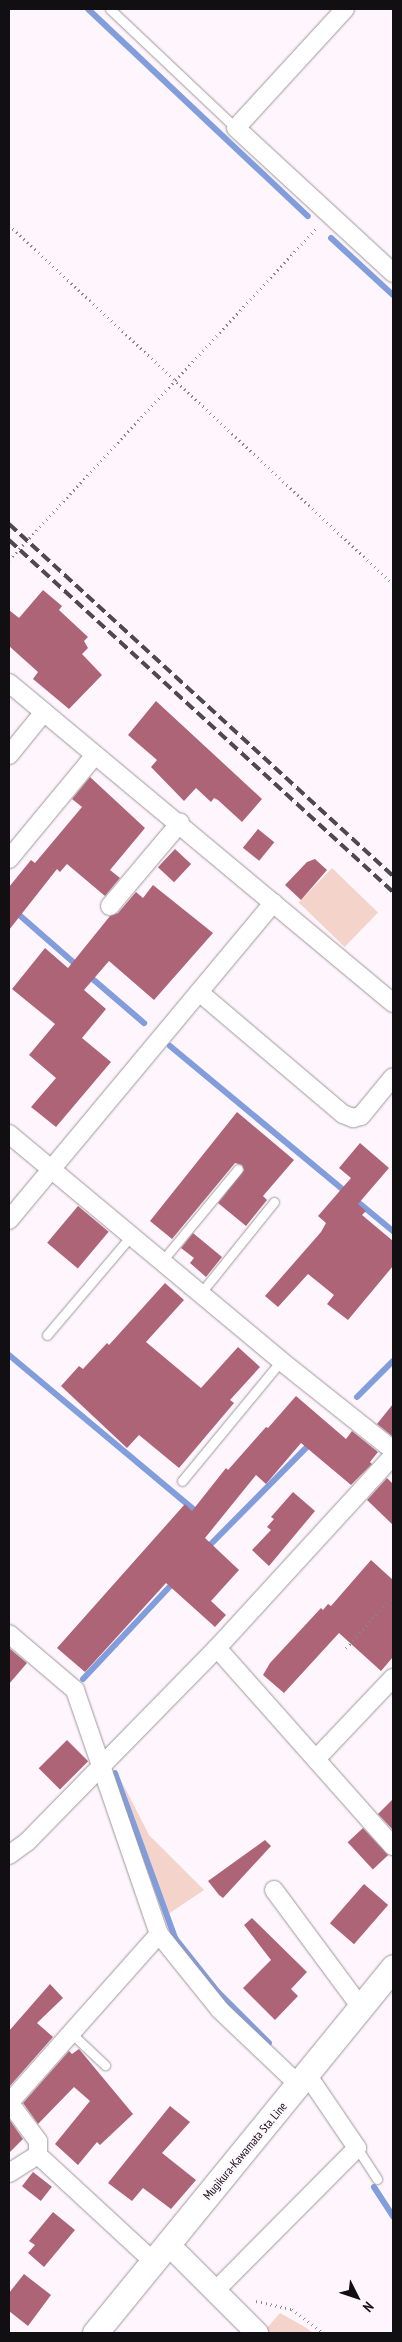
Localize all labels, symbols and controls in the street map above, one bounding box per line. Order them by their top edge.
street label: Mugikura-Kawamata Sta. Line [200,2099,290,2203]
north arrow [332,2272,382,2322]
text: N [359,2298,378,2316]

